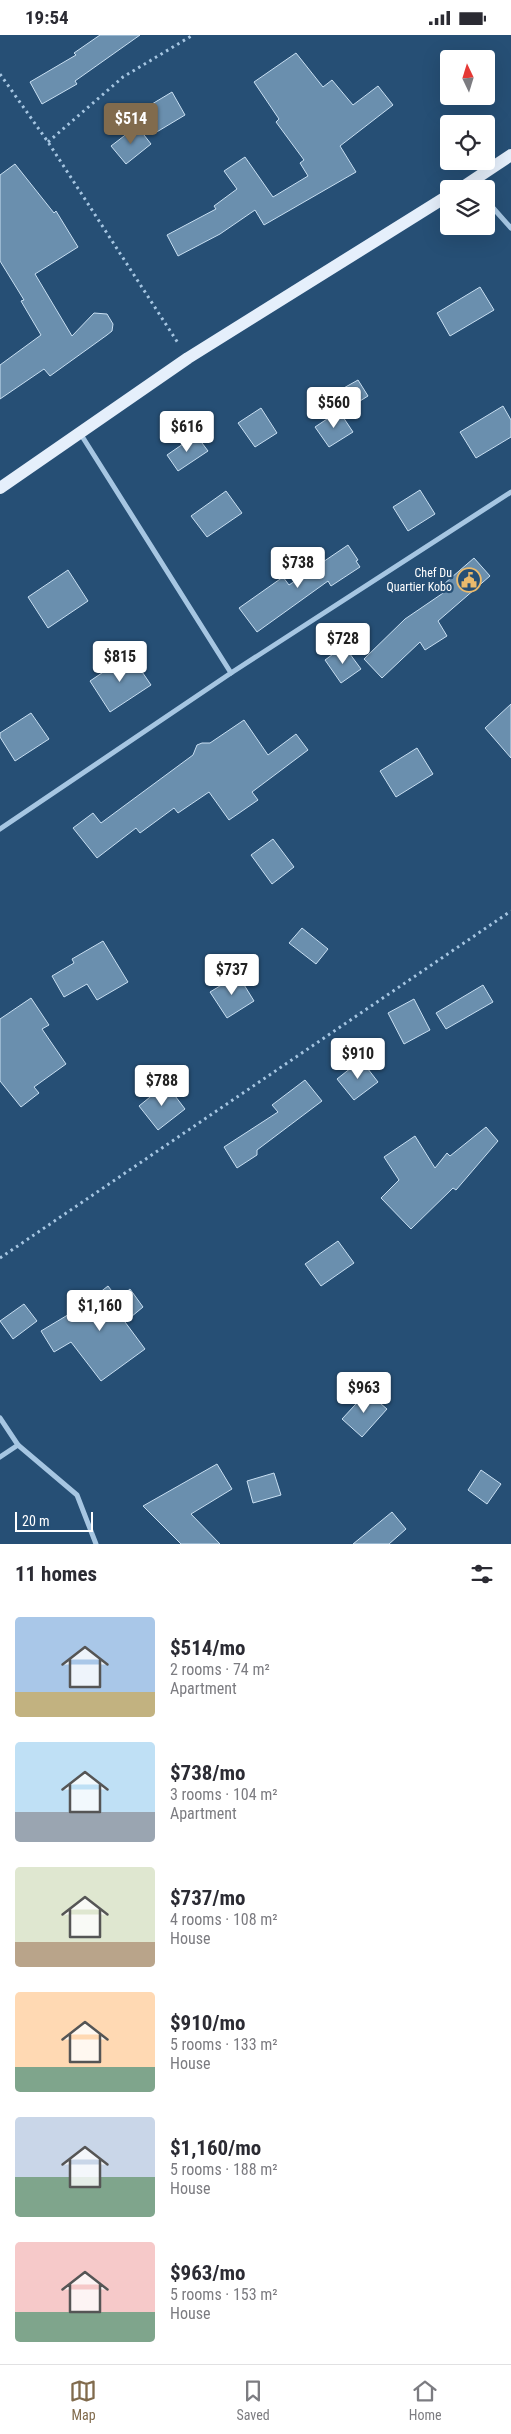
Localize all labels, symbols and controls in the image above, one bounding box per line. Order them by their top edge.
text: 19:54 [25,6,69,29]
north arrow [440,50,495,105]
map controls [440,50,495,235]
pin: $514 [101,103,161,145]
text: $514 [115,109,147,128]
button: locate [440,115,495,170]
button: layers [440,180,495,235]
pin: $560 [304,387,364,429]
text: $560 [318,393,350,412]
pin: $616 [157,411,217,453]
text: $616 [171,417,203,436]
pin: $738 [268,547,328,589]
text: $738 [282,553,314,572]
place label: Chef Du Quartier Kobo [387,566,452,594]
public building icon: Chef Du Quartier Kobo [456,567,482,593]
pin: $728 [313,623,373,665]
text: $728 [327,629,359,648]
pin: $815 [90,641,150,683]
text: $815 [104,647,136,666]
pin: $737 [202,953,262,996]
text: $737 [216,960,248,979]
pin: $910 [328,1037,388,1080]
text: $910 [342,1044,374,1063]
pin: $788 [132,1065,192,1107]
text: $788 [146,1071,178,1090]
pin: $1,160 [59,1289,141,1332]
text: $1,160 [78,1296,122,1315]
pin: $963 [334,1371,394,1414]
text: $963 [348,1378,380,1397]
scale bar [15,1509,92,1532]
text: 20 m [22,1513,50,1529]
icon: filters [468,1560,496,1588]
text: 11 homes [15,1562,97,1586]
text: $514/mo [170,1636,245,1660]
icon: home [55,1637,115,1697]
text: 2 rooms · 74 m² [170,1660,270,1679]
text: Apartment [170,1679,237,1698]
text: $738/mo [170,1761,245,1785]
icon: home [55,1762,115,1822]
text: 3 rooms · 104 m² [170,1785,278,1804]
text: Apartment [170,1804,237,1823]
text: $737/mo [170,1886,245,1910]
icon: home [55,1887,115,1947]
text: 4 rooms · 108 m² [170,1910,278,1929]
text: House [170,1929,210,1948]
text: $910/mo [170,2011,245,2035]
icon: home [55,2012,115,2072]
text: 5 rooms · 133 m² [170,2035,278,2054]
text: House [170,2054,210,2073]
text: $1,160/mo [170,2136,261,2160]
icon: home [55,2137,115,2197]
text: 5 rooms · 188 m² [170,2160,278,2179]
text: House [170,2179,210,2198]
text: $963/mo [170,2261,245,2285]
icon: home [55,2262,115,2322]
text: 5 rooms · 153 m² [170,2285,278,2304]
text: House [170,2304,210,2323]
tab: Map [69,2377,97,2423]
tab: Saved [236,2377,270,2423]
tab: Home [409,2377,442,2423]

